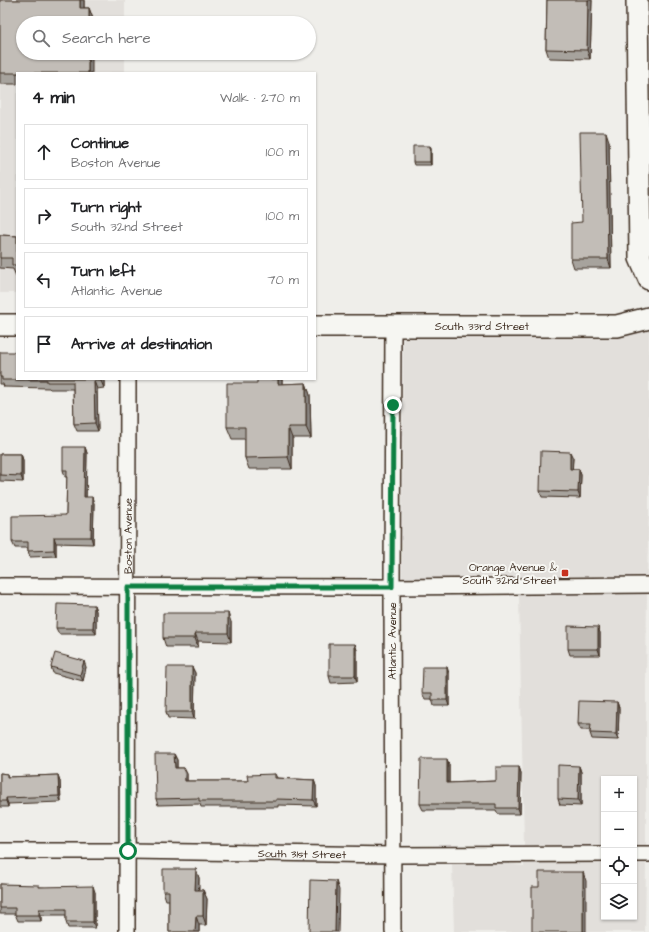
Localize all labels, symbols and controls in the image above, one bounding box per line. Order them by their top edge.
search box [16,16,316,60]
icon: search [30,27,52,49]
text: Search here [62,28,151,49]
text: 4 min [32,86,75,110]
text: Walk · 270 m [220,89,300,107]
text: Continue [71,133,129,154]
icon: ahead [33,141,55,163]
text: 100 m [266,143,299,161]
text: Boston Avenue [71,154,161,172]
text: Turn right [71,197,142,218]
icon: right [33,205,55,227]
text: 100 m [266,207,299,225]
text: South 32nd Street [71,218,183,236]
text: Turn left [71,261,135,282]
icon: left [33,269,55,291]
text: 70 m [267,271,299,289]
text: Atlantic Avenue [71,282,163,300]
street label: South 33rd Street [435,319,530,334]
icon: arrive [33,333,55,355]
text: Arrive at destination [71,334,212,355]
route end [384,396,402,414]
street label: Boston Avenue [120,498,135,574]
place label: Orange Avenue & South 32nd Street [462,560,558,588]
marker: Orange Avenue & South 32nd Street [560,568,570,578]
street label: Atlantic Avenue [385,602,400,680]
map controls [601,776,637,920]
button: + [601,776,637,812]
button: − [601,812,637,848]
route start [119,842,137,860]
street label: South 31st Street [258,845,347,862]
button: locate [601,848,637,884]
button: layers [601,884,637,920]

